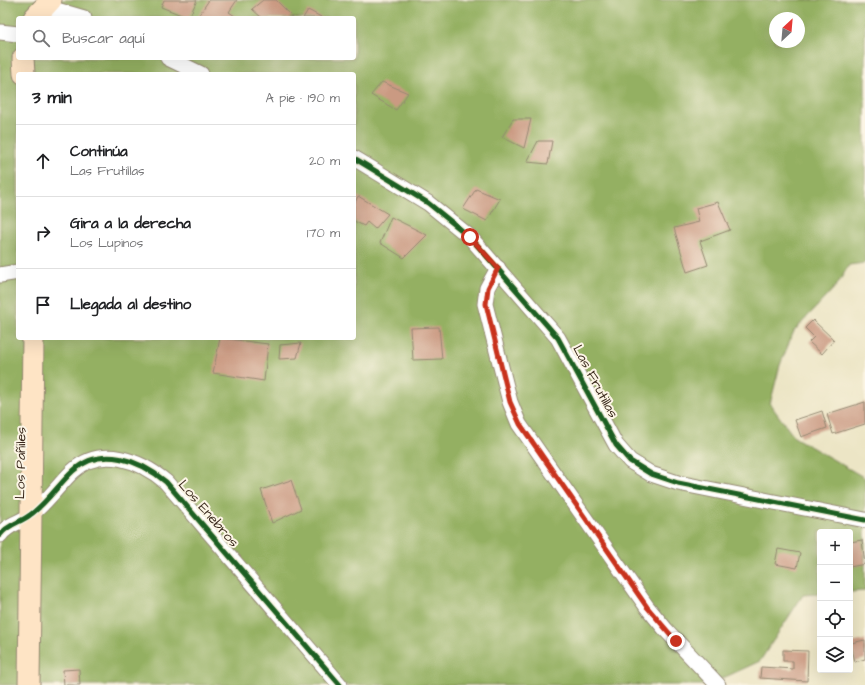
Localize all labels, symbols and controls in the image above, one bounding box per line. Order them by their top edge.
north arrow [769,12,805,48]
search box [16,16,356,60]
icon: search [30,27,52,49]
text: Buscar aquí [62,28,144,49]
text: 3 min [32,86,72,110]
text: A pie · 190 m [265,89,340,107]
text: Continúa [70,141,128,162]
icon: ahead [32,150,54,172]
text: 20 m [309,152,340,170]
text: Las Frutillas [70,162,145,180]
text: Gira a la derecha [70,213,191,234]
icon: right [32,222,54,244]
text: 170 m [307,224,340,242]
route start [461,228,479,246]
text: Los Lupinos [70,234,143,252]
icon: arrive [32,294,54,316]
text: Llegada al destino [70,294,191,315]
street label: Las Frutillas [567,341,623,422]
street label: Los Pañiles [10,427,32,499]
street label: Los Enebros [173,476,243,552]
map controls [817,529,853,673]
button: + [817,529,853,565]
button: − [817,565,853,601]
button: locate [817,601,853,637]
route end [667,632,685,650]
button: layers [817,637,853,673]

